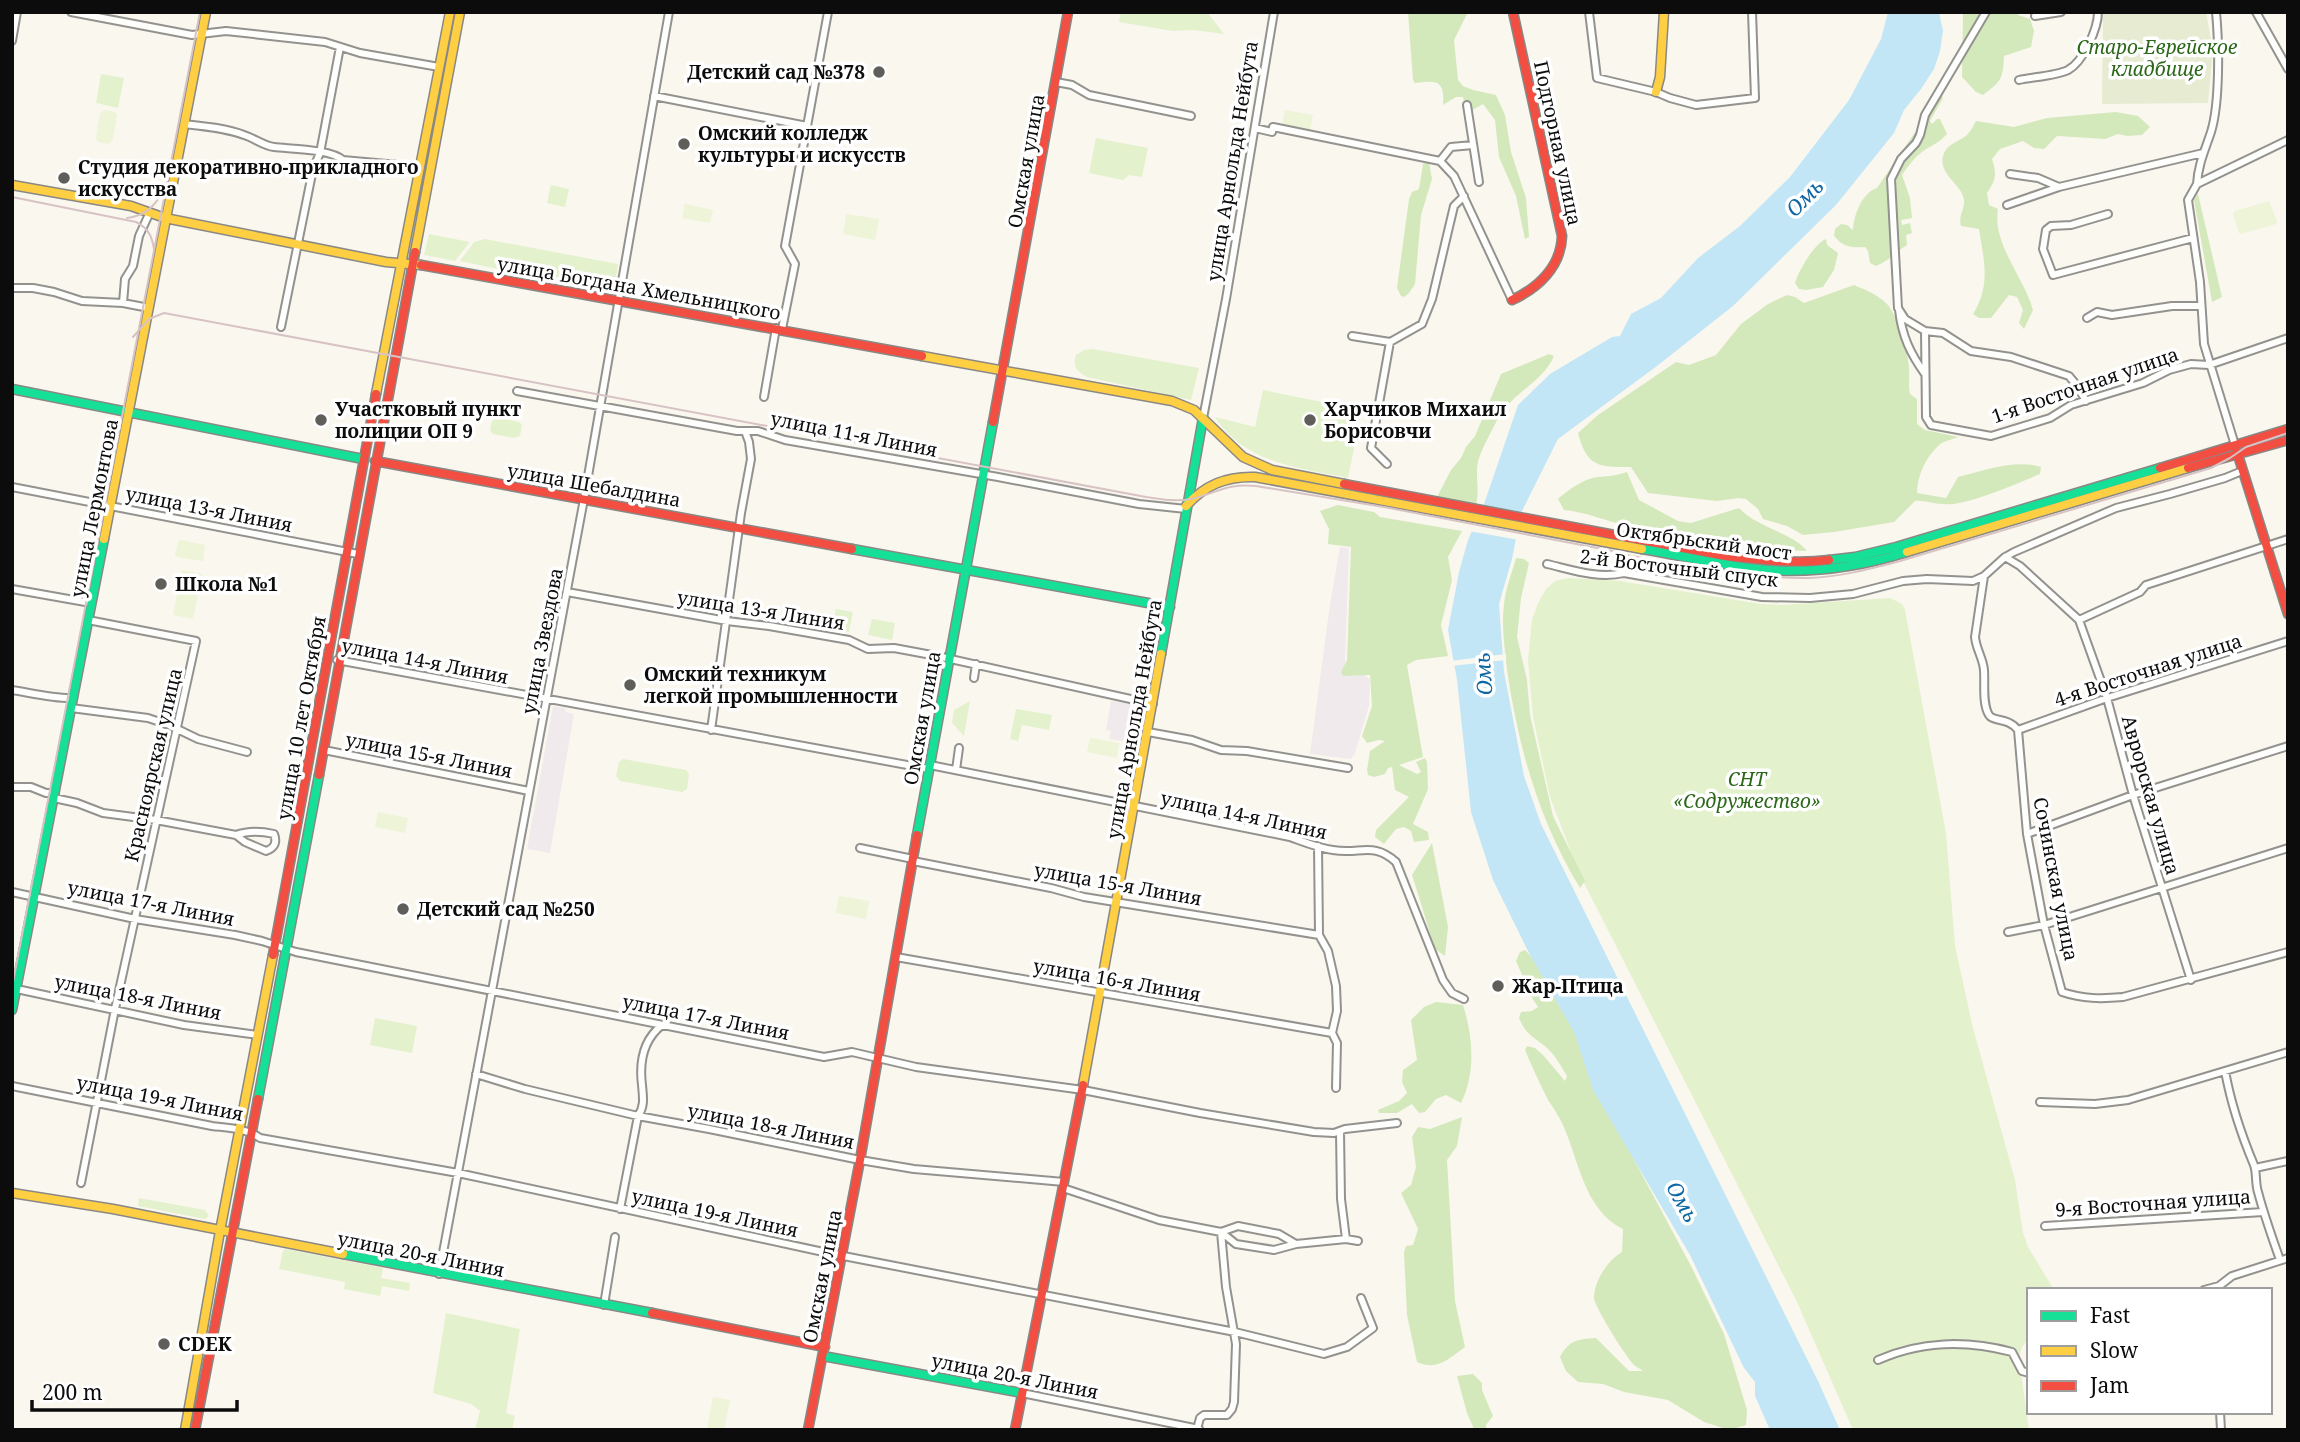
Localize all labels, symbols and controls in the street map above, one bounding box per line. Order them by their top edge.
park label: Старо-Еврейское кладбище [2077,34,2238,82]
street label: улица Арнольда Нейбута [1200,39,1264,283]
street label: Подгорная улица [1528,58,1588,228]
place label: Детский сад №378 [687,59,865,85]
marker: Детский сад №378 [871,64,887,80]
street label: Омская улица [1001,92,1051,230]
place label: Омский колледж культуры и искусств [698,120,906,168]
marker: Омский колледж культуры и искусств [676,136,692,152]
place label: Студия декоративно-прикладного искусства [78,154,418,202]
marker: Студия декоративно-прикладного искусства [56,170,72,186]
water label: Омь [1779,172,1829,222]
street label: улица Богдана Хмельницкого [495,250,783,326]
street label: 1-я Восточная улица [1988,341,2182,429]
place label: Участковый пункт полиции ОП 9 [335,396,522,444]
place label: Харчиков Михаил Борисовчи [1324,396,1506,444]
street label: улица 11-я Линия [768,405,940,463]
marker: Участковый пункт полиции ОП 9 [313,412,329,428]
marker: Харчиков Михаил Борисовчи [1302,412,1318,428]
street label: улица Лермонтова [64,416,124,600]
street label: улица Шебалдина [505,457,683,513]
street label: улица 13-я Линия [123,480,295,538]
street label: Октябрьский мост [1615,516,1793,566]
street label: 2-й Восточный спуск [1578,543,1780,593]
street label: улица Звездова [515,566,569,716]
place label: Школа №1 [175,571,278,597]
marker: Школа №1 [153,576,169,592]
street label: улица 13-я Линия [675,584,847,636]
street label: улица Арнольда Нейбута [1100,597,1168,841]
street label: улица 10 лет Октября [270,614,332,822]
street label: 4-я Восточная улица [2051,627,2245,713]
street label: улица 14-я Линия [339,632,511,690]
street label: Омская улица [897,649,947,787]
water label: Омь [1468,652,1498,696]
place label: Омский техникум легкой промышленности [644,661,898,709]
street label: Красноярская улица [118,666,188,864]
marker: Омский техникум легкой промышленности [622,677,638,693]
street label: Аврорская улица [2116,712,2186,878]
street label: улица 15-я Линия [343,726,515,784]
park label: СНТ «Содружество» [1673,766,1821,814]
street label: улица 14-я Линия [1158,785,1330,845]
street label: Сочинская улица [2027,795,2085,963]
street label: улица 15-я Линия [1032,856,1204,912]
street label: улица 17-я Линия [65,874,237,932]
place label: Детский сад №250 [417,896,595,922]
marker: Детский сад №250 [395,901,411,917]
street label: улица 16-я Линия [1031,952,1203,1008]
street label: улица 18-я Линия [52,968,224,1026]
place label: Жар-Птица [1512,973,1624,999]
marker: Жар-Птица [1490,978,1506,994]
street label: улица 17-я Линия [620,988,792,1046]
street label: улица 19-я Линия [74,1069,246,1127]
street label: улица 18-я Линия [685,1097,857,1155]
water label: Омь [1660,1176,1706,1227]
street label: улица 19-я Линия [629,1183,801,1243]
street label: 9-я Восточная улица [2054,1183,2252,1223]
street label: Омская улица [796,1207,848,1345]
street label: улица 20-я Линия [335,1225,507,1283]
legend [2027,1288,2272,1414]
text: Fast [2090,1301,2130,1329]
place label: CDEK [178,1331,232,1357]
marker: CDEK [156,1336,172,1352]
text: Slow [2090,1336,2139,1364]
street label: улица 20-я Линия [929,1347,1101,1405]
scale bar [32,1368,236,1412]
text: Jam [2089,1371,2129,1399]
text: 200 m [42,1378,103,1406]

